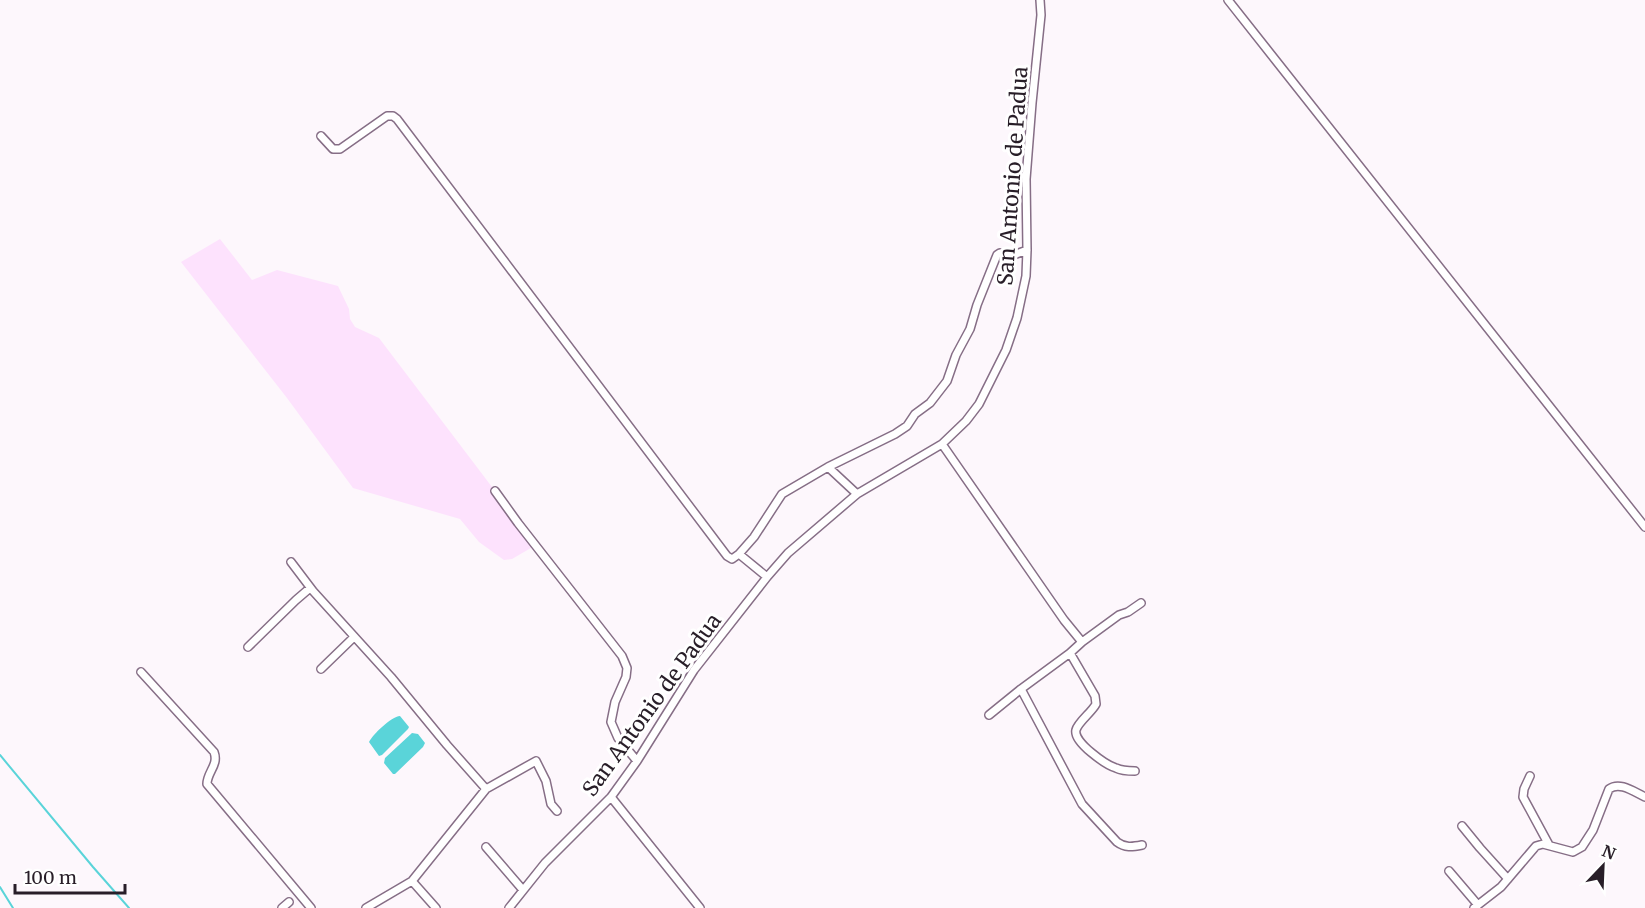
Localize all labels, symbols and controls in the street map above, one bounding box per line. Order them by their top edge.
street label: San Antonio de Padua [991,65,1034,286]
street label: San Antonio de Padua [576,608,727,801]
north arrow [1573,836,1633,896]
text: N [1599,841,1619,864]
scale bar [15,857,124,895]
text: 100 m [24,866,77,889]

